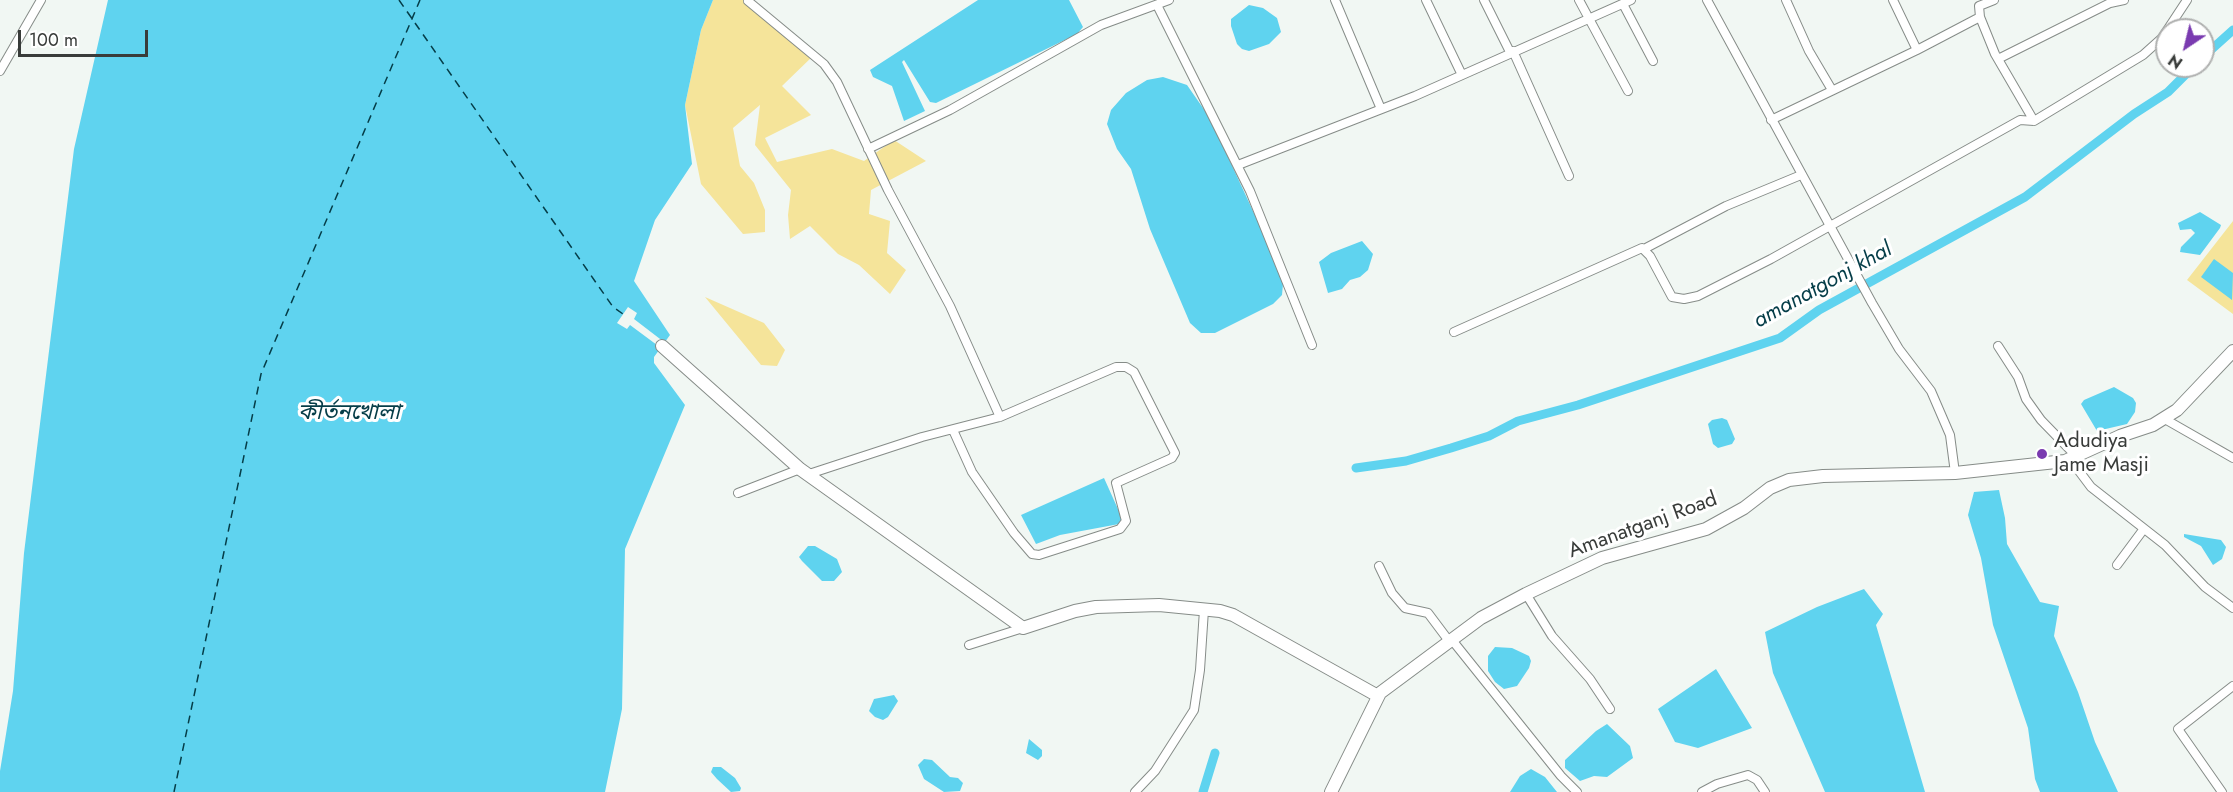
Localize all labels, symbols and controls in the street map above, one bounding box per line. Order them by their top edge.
scale bar [21,18,152,56]
north arrow [2155,18,2215,78]
text: 100 m [29,27,78,53]
text: N [2164,48,2187,75]
water label: amanatgonj khal [1749,237,1897,335]
water label: কীর্তনখোলা [298,401,400,427]
place label: Adudiya Jame Masji [2054,429,2149,479]
marker: Adudiya Jame Masji [2035,447,2049,461]
street label: Amanatganj Road [1565,487,1721,565]

